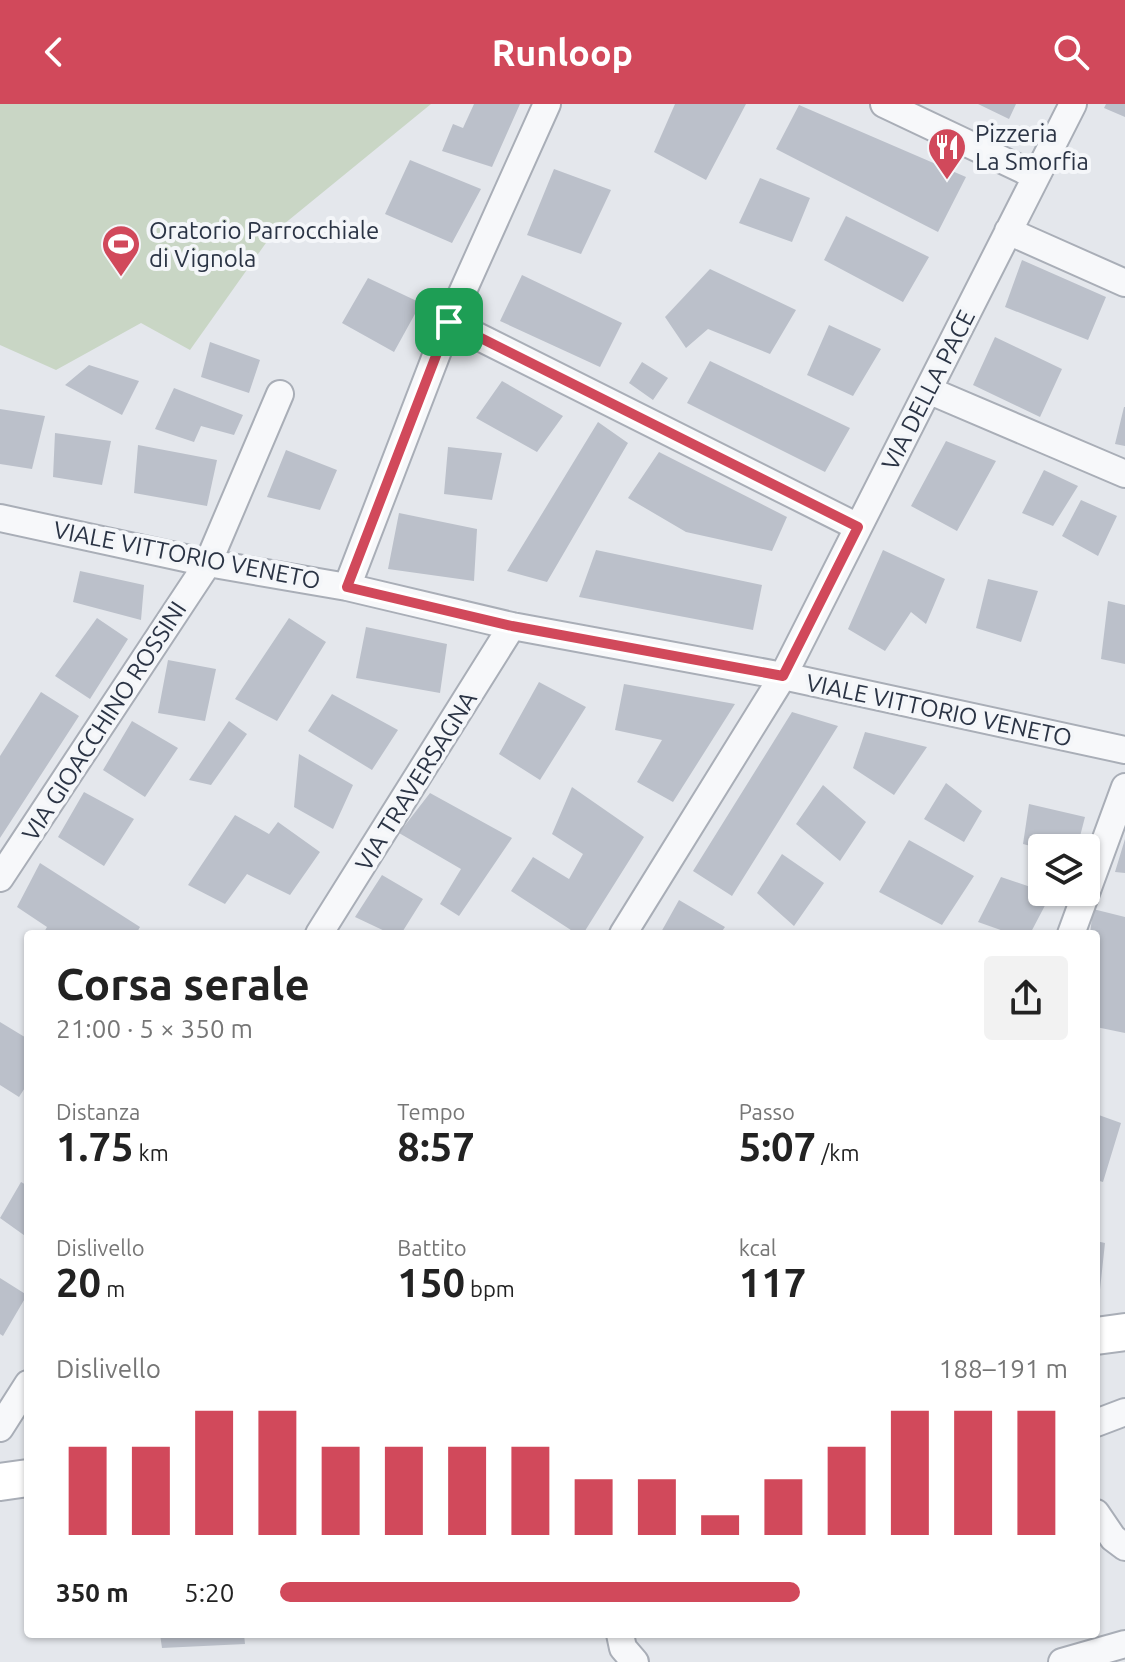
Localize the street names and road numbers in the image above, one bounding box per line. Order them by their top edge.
street label: VIA DELLA PACE [876,305,980,475]
street label: VIALE VITTORIO VENETO [51,516,323,594]
street label: VIA GIOACCHINO ROSSINI [17,596,191,846]
street label: VIALE VITTORIO VENETO [804,669,1074,751]
street label: VIA TRAVERSAGNA [350,686,482,876]

